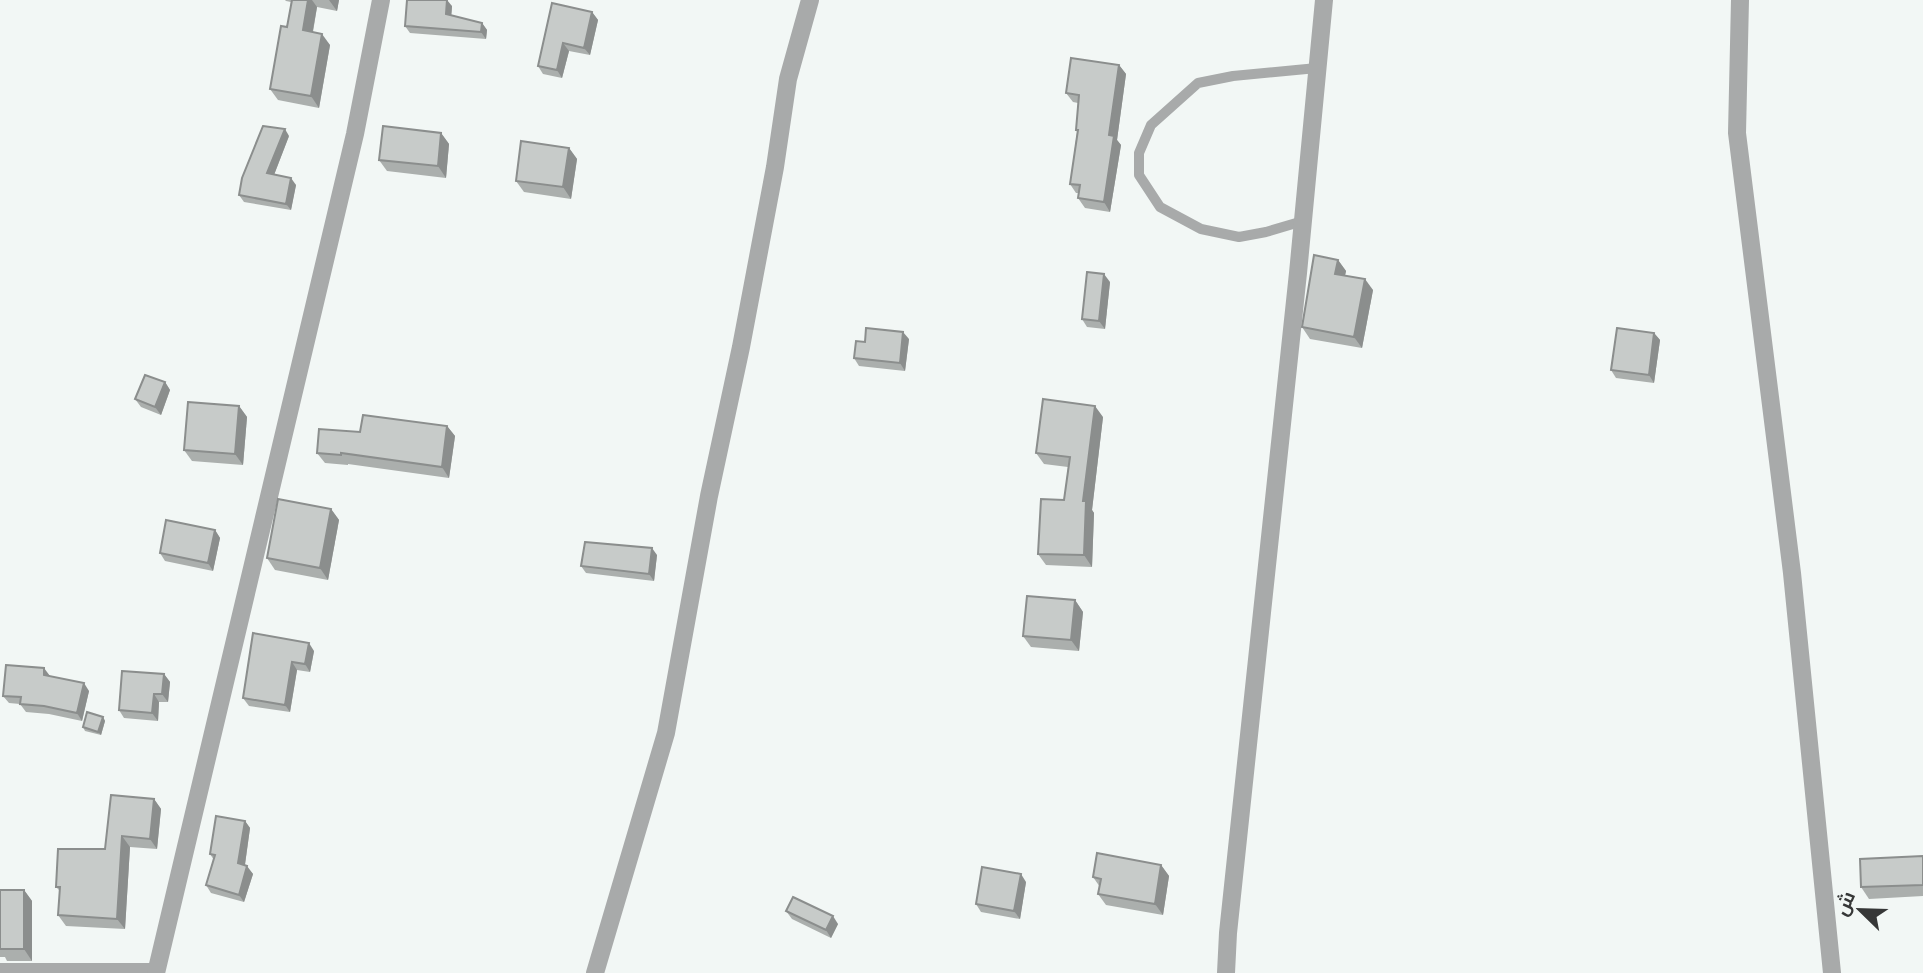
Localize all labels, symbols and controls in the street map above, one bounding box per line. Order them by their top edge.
north arrow [1825,875,1895,945]
text: ش [1829,887,1860,919]

